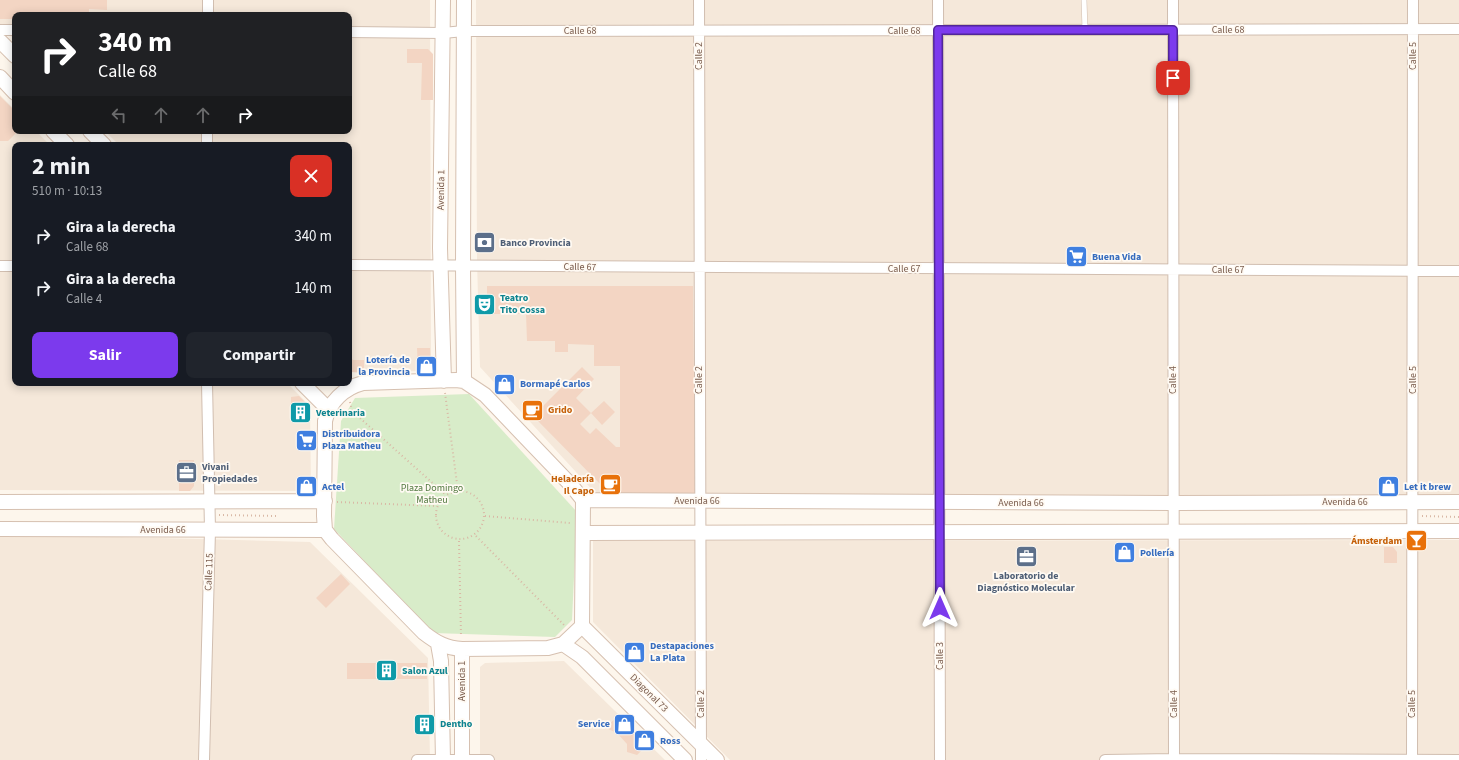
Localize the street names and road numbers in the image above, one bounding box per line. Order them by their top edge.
street label: Calle 68 [1212,23,1244,37]
street label: Calle 68 [564,24,596,38]
street label: Calle 68 [888,24,920,38]
street label: Calle 2 [692,42,706,70]
street label: Calle 5 [1406,42,1420,70]
street label: Avenida 1 [434,170,448,210]
street label: Calle 67 [564,260,597,274]
street label: Calle 67 [888,262,920,276]
street label: Calle 67 [1212,263,1244,277]
street label: Calle 2 [692,366,706,394]
street label: Calle 4 [1166,366,1180,394]
street label: Calle 5 [1406,366,1420,394]
street label: Avenida 66 [674,494,720,508]
street label: Avenida 66 [1322,495,1368,509]
street label: Avenida 66 [998,496,1044,510]
street label: Avenida 66 [140,523,186,537]
street label: Calle 115 [201,553,217,591]
street label: Calle 3 [933,642,947,670]
street label: Avenida 1 [455,661,469,701]
street label: Diagonal 73 [627,671,671,715]
street label: Calle 2 [694,690,708,718]
street label: Calle 4 [1167,690,1181,718]
street label: Calle 5 [1405,690,1419,718]

